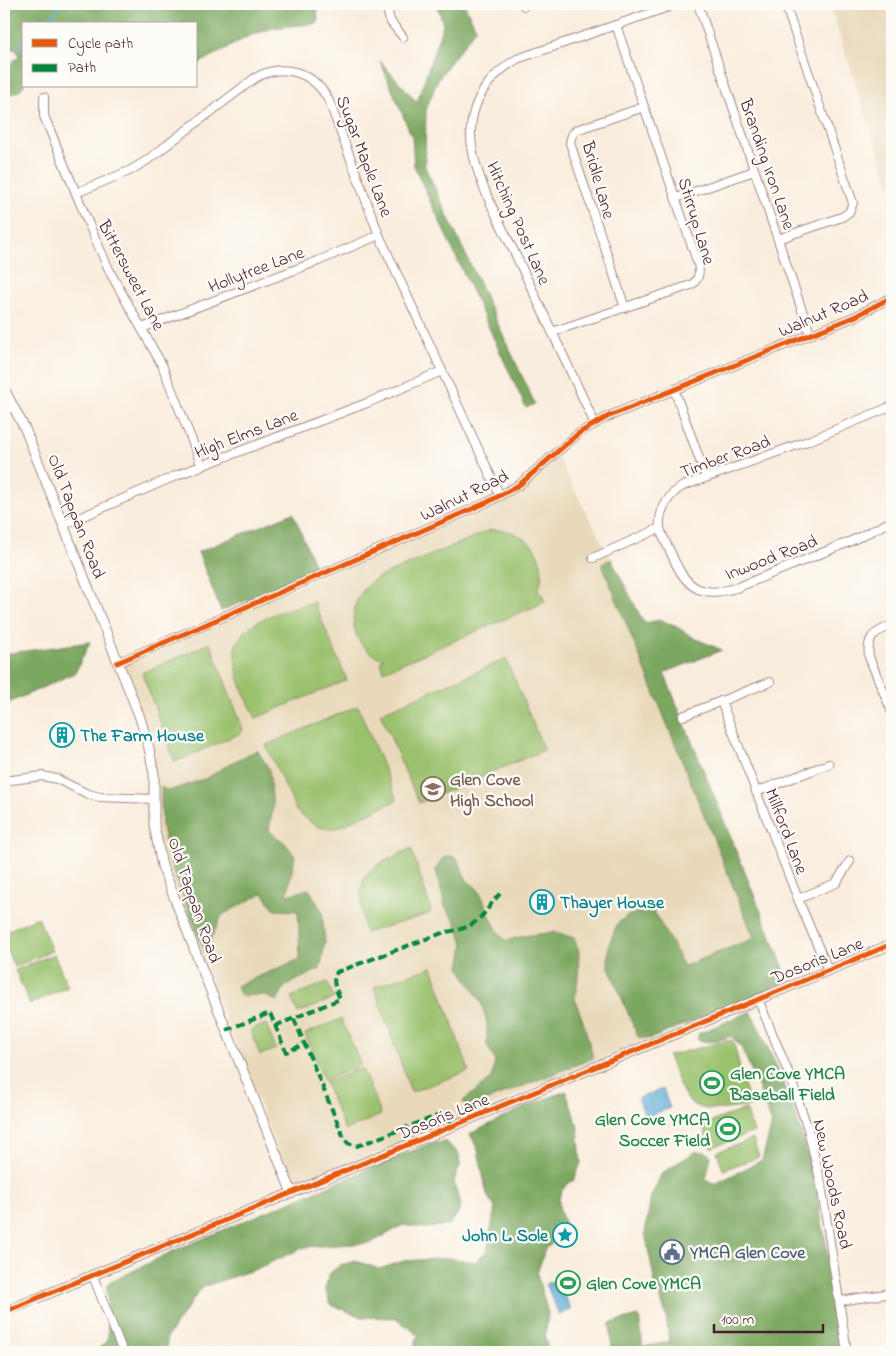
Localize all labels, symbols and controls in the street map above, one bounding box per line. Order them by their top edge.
legend [22,22,198,88]
text: Cycle path [68,33,133,56]
text: Path [68,57,96,79]
street label: Sugar Maple Lane [327,92,399,223]
street label: Branding Iron Lane [730,95,801,235]
street label: Bridle Lane [573,138,621,223]
street label: Hitching Post Lane [477,158,556,291]
street label: Stirrup Lane [670,175,721,269]
street label: Bittersweet Lane [90,215,171,337]
street label: Hollytree Lane [205,240,309,301]
street label: Walnut Road [775,284,873,345]
street label: High Elms Lane [191,403,303,467]
street label: Timber Road [677,430,774,486]
street label: Old Tappan Road [39,451,111,583]
street label: Walnut Road [416,464,514,529]
street label: Inwood Road [722,529,822,588]
building icon: The Farm House [49,722,75,748]
place label: The Farm House [80,724,205,750]
place label: Glen Cove High School [450,768,533,816]
school or university icon: Glen Cove High School [420,776,446,802]
street label: Millford Lane [757,785,814,879]
street label: Old Tappan Road [159,834,227,967]
building icon: Thayer House [529,889,555,915]
place label: Thayer House [560,891,665,918]
street label: Dosoris Lane [767,931,868,992]
place label: Glen Cove YMCA Baseball Field [729,1062,845,1109]
sports icon: Glen Cove YMCA Baseball Field [699,1070,725,1096]
street label: Dosoris Lane [393,1087,494,1148]
place label: Glen Cove YMCA Soccer Field [595,1108,711,1155]
sports icon: Glen Cove YMCA Soccer Field [715,1116,741,1142]
street label: New Woods Road [805,1117,857,1252]
place icon: John L. Sole [552,1222,578,1248]
place label: John L. Sole [462,1224,549,1250]
public building icon: YMCA Glen Cove [659,1239,685,1265]
place label: YMCA Glen Cove [689,1241,806,1267]
sports icon: Glen Cove YMCA [555,1270,581,1296]
place label: Glen Cove YMCA [586,1272,701,1298]
scale bar [714,1301,822,1333]
text: 100 m [721,1309,754,1331]

